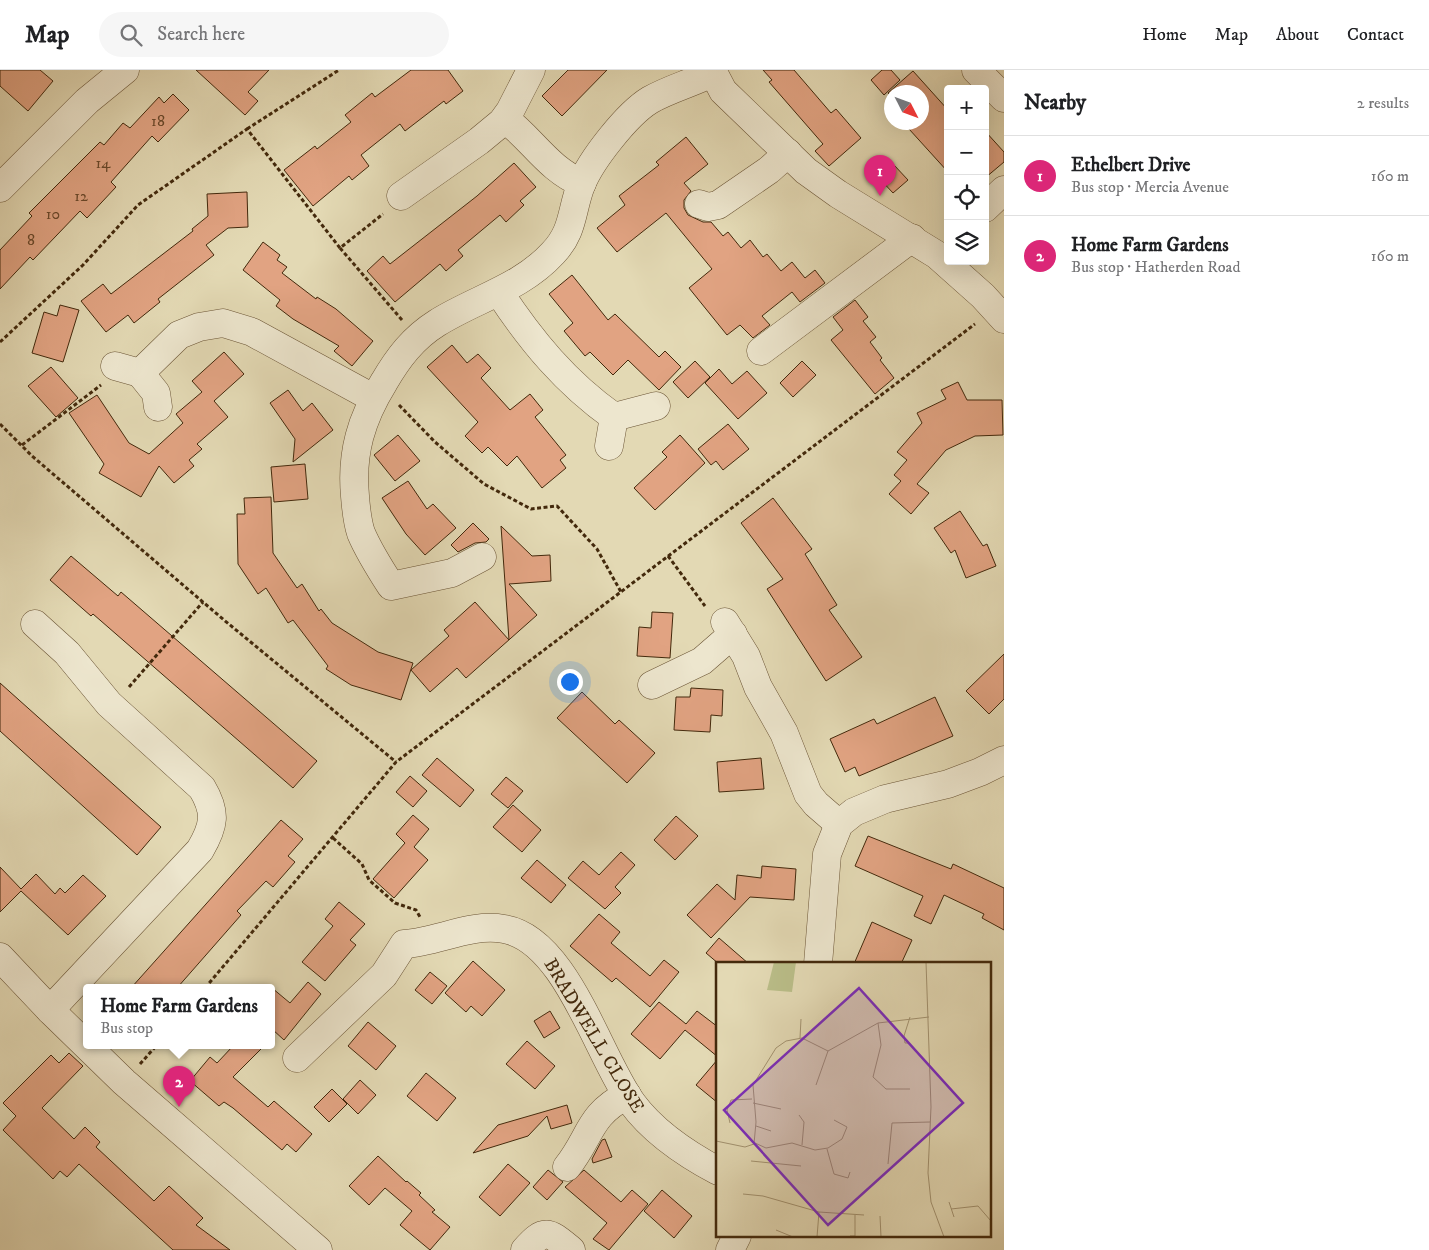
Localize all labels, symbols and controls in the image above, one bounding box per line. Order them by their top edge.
search box [99,12,449,57]
text: Map [25,20,69,50]
icon: search [117,21,145,49]
text: Search here [157,23,245,46]
text: Home [1142,24,1187,46]
text: Map [1215,24,1248,46]
text: About [1276,24,1319,46]
text: Contact [1347,24,1404,46]
north arrow [884,85,929,130]
map controls [944,85,989,265]
button: + [944,85,989,130]
text: Nearby [1024,90,1086,116]
text: 2 results [1357,93,1409,113]
house number: 18 [151,111,165,131]
button: − [944,130,989,175]
house number: 14 [95,153,111,173]
text: Ethelbert Drive [1071,154,1190,177]
pin: 1 [864,155,896,196]
text: 1 [1037,166,1043,186]
text: 160 m [1371,166,1409,186]
button: locate [944,175,989,220]
text: Bus stop · Mercia Avenue [1071,177,1229,197]
house number: 12 [74,186,88,206]
house number: 10 [46,204,60,224]
button: layers [944,220,989,265]
house number: 8 [27,230,35,250]
text: Home Farm Gardens [1071,234,1229,257]
text: 2 [1036,246,1044,266]
text: 160 m [1371,246,1409,266]
text: Bus stop · Hatherden Road [1071,257,1240,277]
your location [557,669,583,695]
street label: BRADWELL CLOSE [538,954,649,1117]
inset map [716,962,992,1238]
popup [83,984,275,1049]
text: Home Farm Gardens [100,995,258,1018]
text: Bus stop [100,1018,153,1038]
pin: 2 [163,1066,195,1107]

